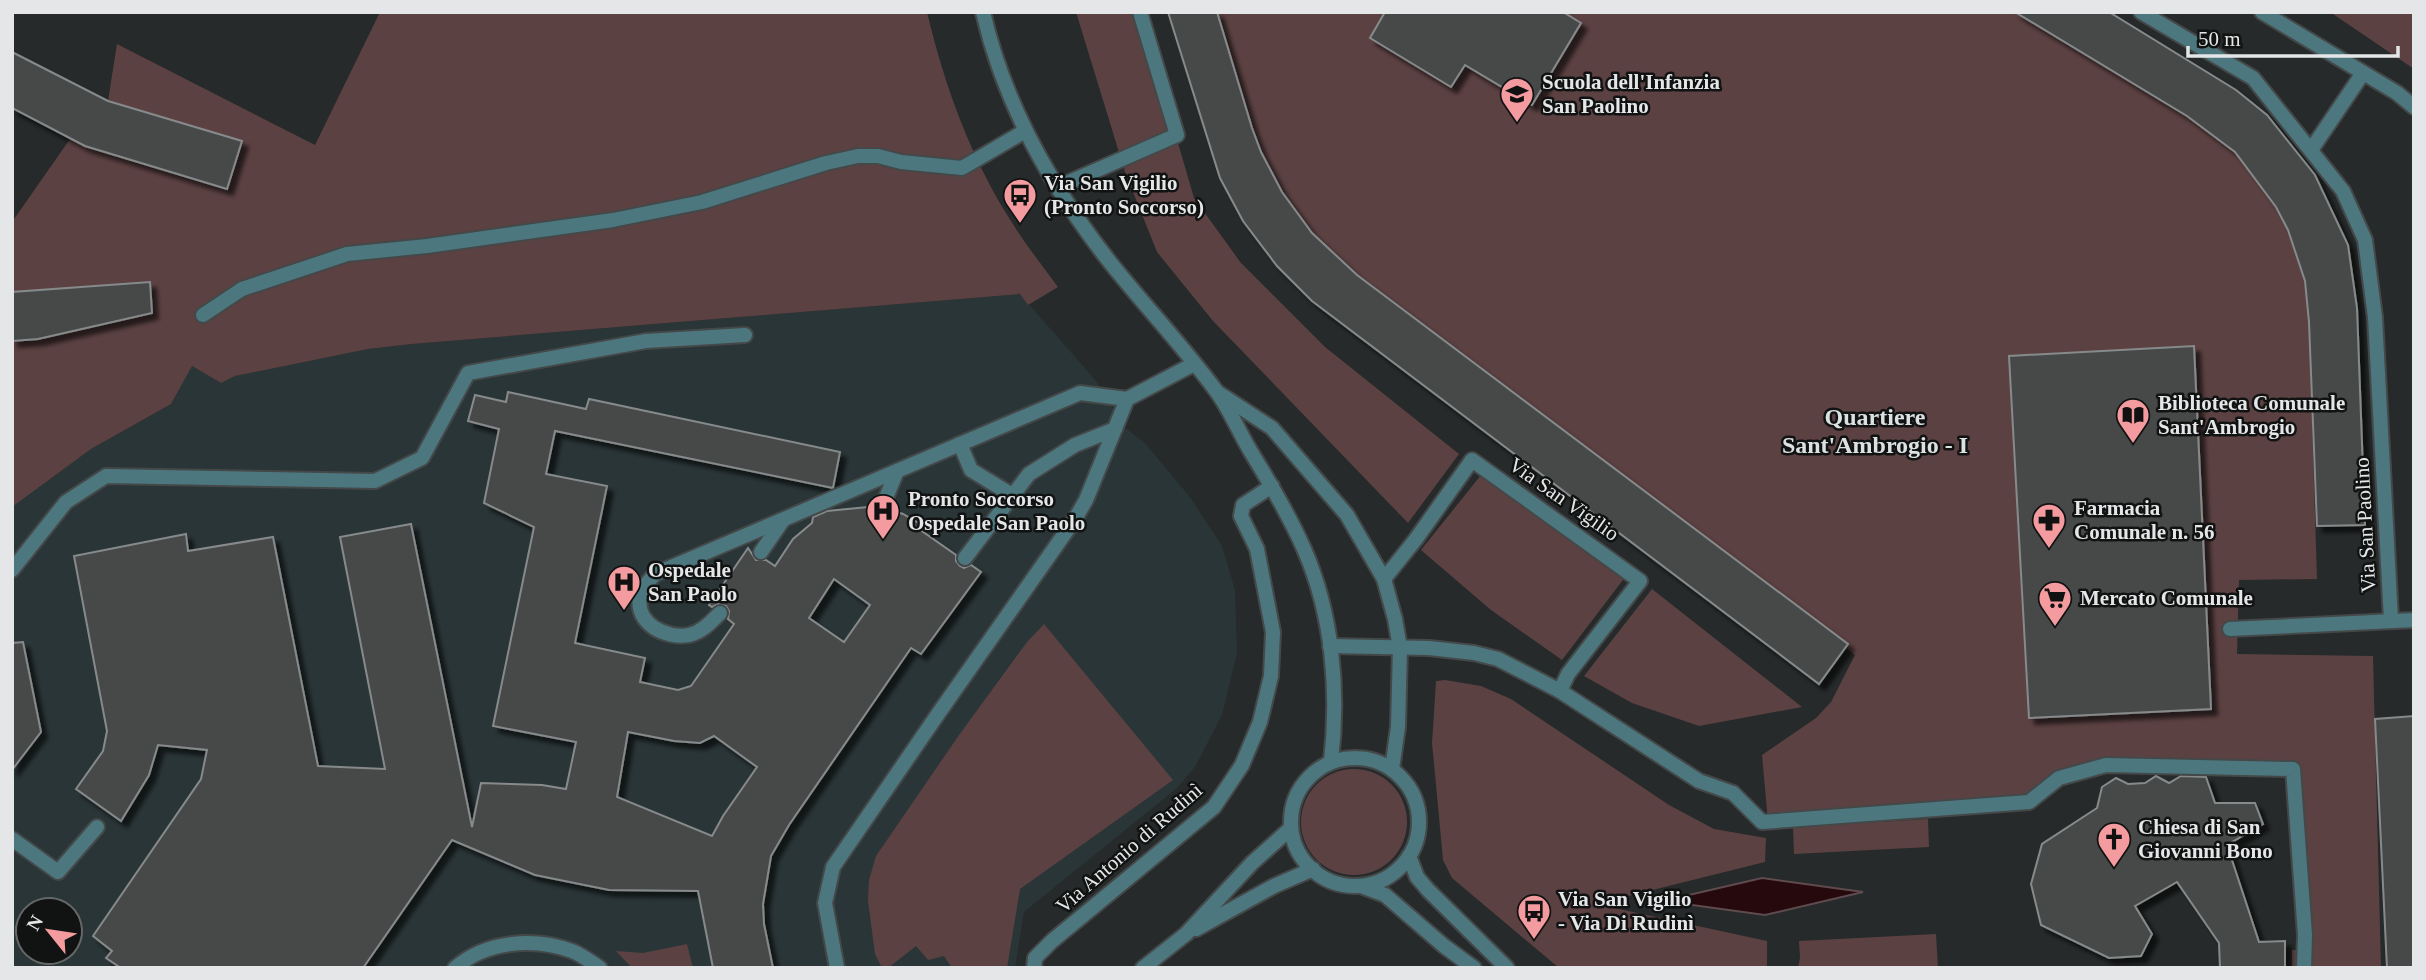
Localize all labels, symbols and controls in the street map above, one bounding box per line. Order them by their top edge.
scale bar [2188,14,2398,58]
text: 50 m [2198,27,2241,51]
place label: Scuola dell'Infanzia San Paolino [1542,70,1720,118]
school or university icon: Scuola dell'Infanzia San Paolino [1498,75,1536,124]
place label: Via San Vigilio (Pronto Soccorso) [1044,171,1204,219]
bus stop icon: Via San Vigilio (Pronto Soccorso) [1001,176,1039,225]
place label: Biblioteca Comunale Sant'Ambrogio [2158,391,2345,439]
library icon: Biblioteca Comunale Sant'Ambrogio [2114,396,2152,445]
district label: Quartiere Sant'Ambrogio - I [1782,404,1968,458]
street label: Via San Vigilio [1504,452,1624,546]
street label: Via San Paolino [2349,457,2381,593]
place label: Pronto Soccorso Ospedale San Paolo [908,487,1085,535]
hospital icon: Pronto Soccorso Ospedale San Paolo [864,492,902,541]
place label: Farmacia Comunale n. 56 [2074,496,2215,544]
pharmacy icon: Farmacia Comunale n. 56 [2030,501,2068,550]
place label: Ospedale San Paolo [648,558,737,606]
hospital icon: Ospedale San Paolo [605,563,643,612]
supermarket icon: Mercato Comunale [2036,579,2074,628]
place label: Mercato Comunale [2080,586,2253,610]
street label: Via Antonio di Rudinì [1051,778,1207,918]
place label: Chiesa di San Giovanni Bono [2138,815,2273,863]
church icon: Chiesa di San Giovanni Bono [2095,820,2133,869]
place label: Via San Vigilio - Via Di Rudinì [1558,887,1694,935]
bus stop icon: Via San Vigilio - Via Di Rudinì [1515,892,1553,941]
north arrow [14,896,84,966]
text: N [22,911,47,934]

